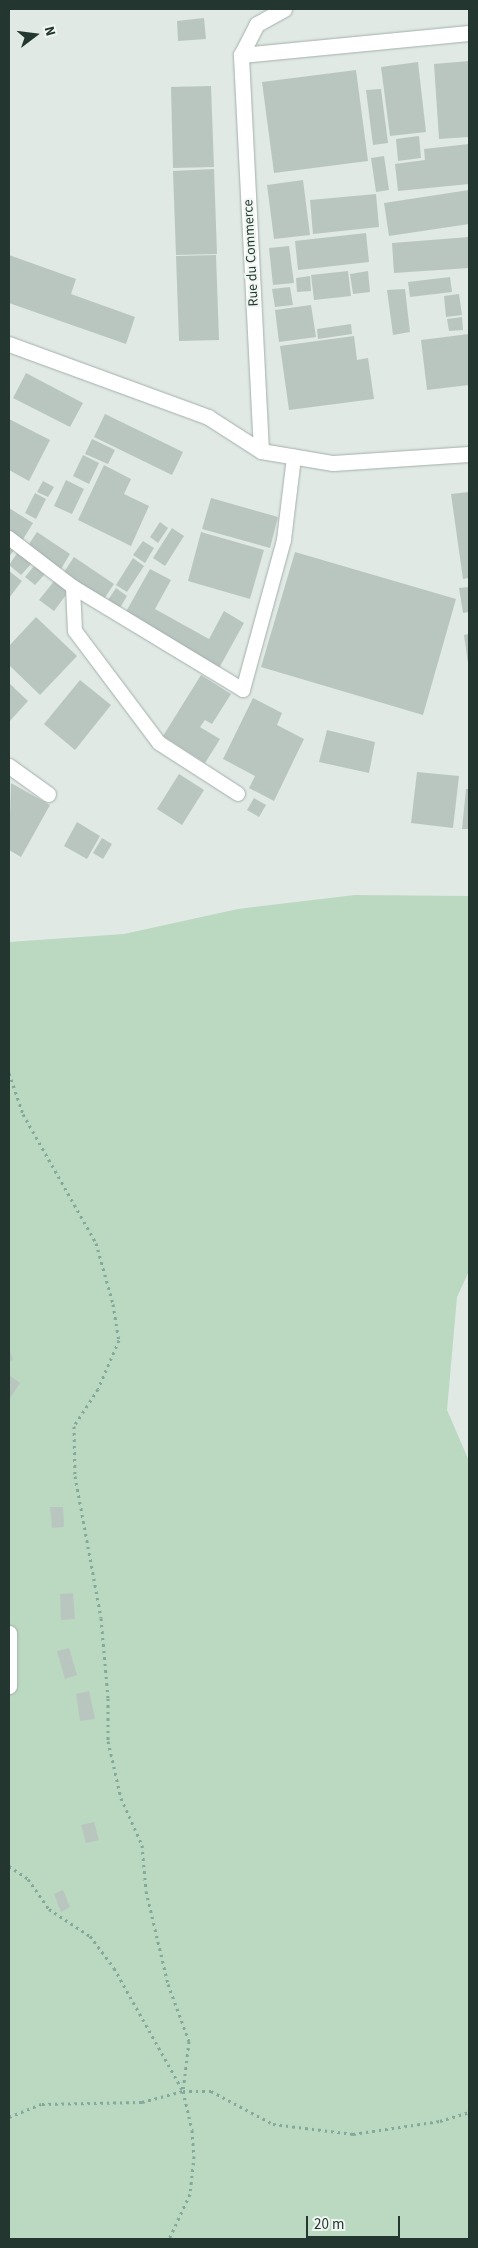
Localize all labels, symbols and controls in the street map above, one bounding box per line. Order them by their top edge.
north arrow [10,10,60,60]
text: N [39,24,60,38]
street label: Rue du Commerce [240,199,262,307]
scale bar [308,2206,402,2238]
text: 20 m [314,2214,344,2235]

